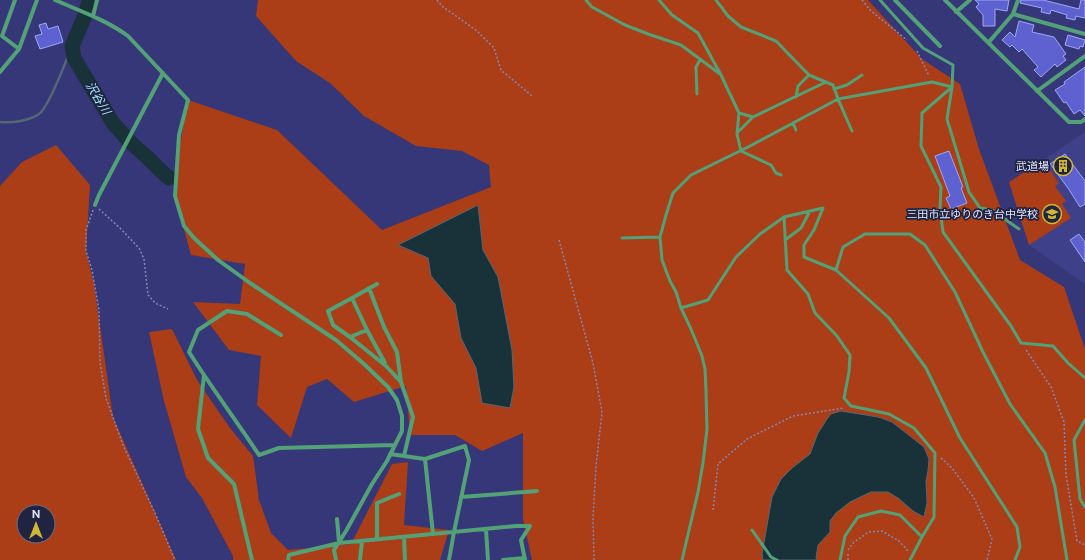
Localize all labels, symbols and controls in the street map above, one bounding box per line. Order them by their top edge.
water label: 沢谷川 [83,79,114,119]
building icon: 武道場 [1052,155,1074,177]
place label: 武道場 [1016,160,1049,172]
school or university icon: 三田市立ゆりのき台中学校 [1041,203,1063,225]
place label: 三田市立ゆりのき台中学校 [906,208,1038,220]
north arrow [16,504,56,544]
text: N [32,508,40,520]

